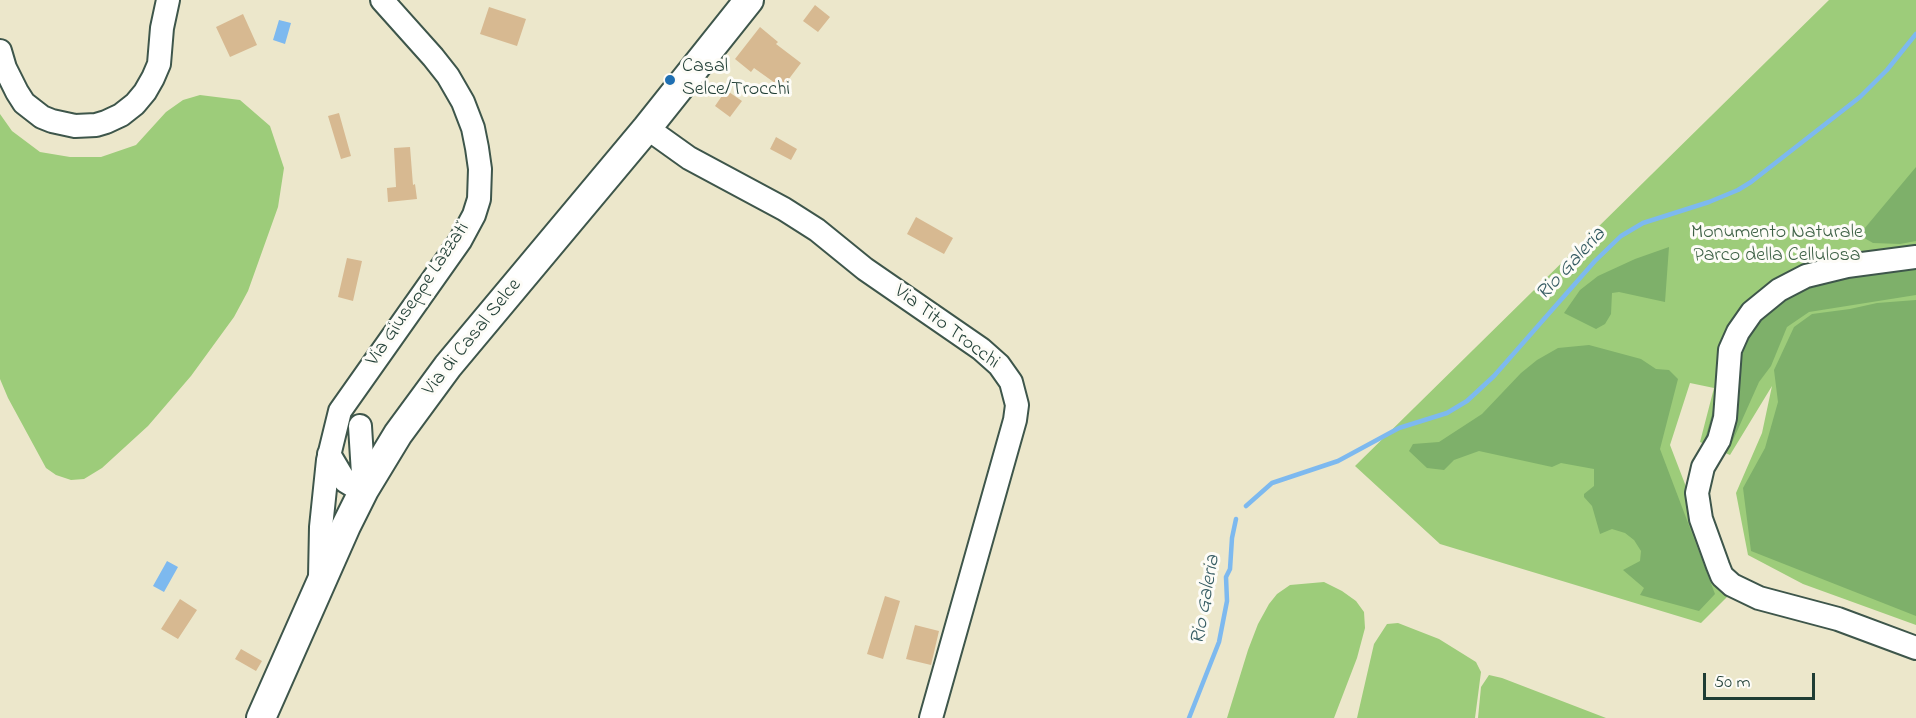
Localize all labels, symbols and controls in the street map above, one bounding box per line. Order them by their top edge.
place label: Casal Selce/Trocchi [682,56,790,103]
marker: Casal Selce/Trocchi [663,73,677,87]
street label: Via Giuseppe Lazzati [362,219,476,371]
park label: Monumento Naturale Parco della Cellulosa [1691,222,1863,269]
water label: Rio Galeria [1532,223,1612,307]
street label: Via di Casal Selce [418,275,528,401]
street label: Via Tito Trocchi [889,281,1003,375]
water label: Rio Galeria [1187,553,1227,647]
scale bar [1706,661,1818,699]
text: 50 m [1714,670,1751,696]

